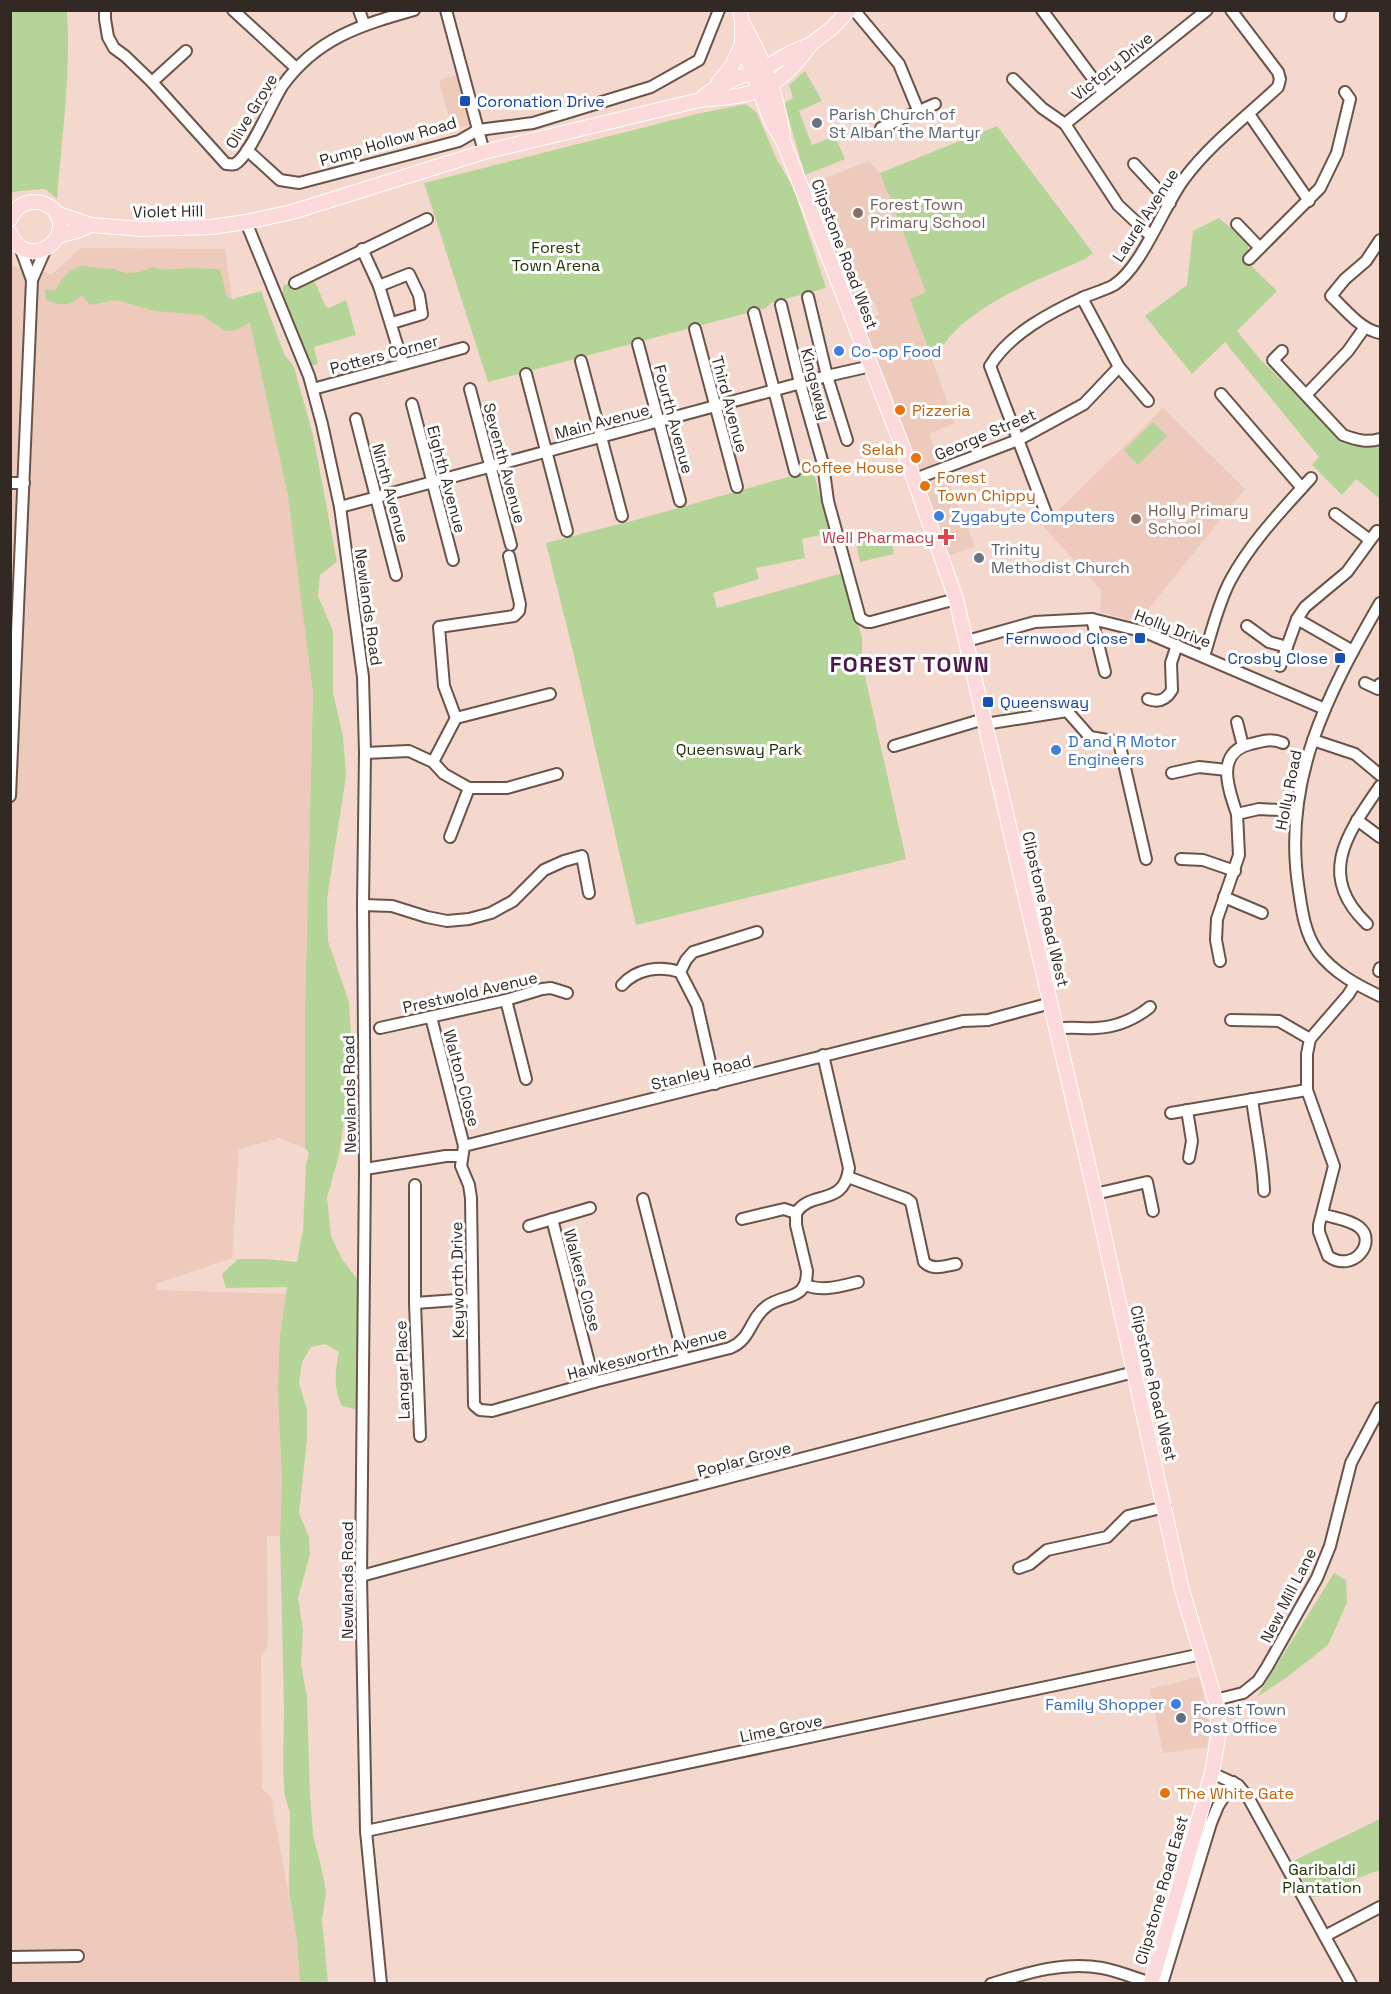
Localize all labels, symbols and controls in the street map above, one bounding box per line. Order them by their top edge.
street label: Victory Drive [1068,27,1157,105]
street label: Olive Grove [221,70,282,153]
place label: Coronation Drive [477,91,605,112]
marker: Coronation Drive [458,94,472,108]
place label: Parish Church of St Alban the Martyr [829,104,981,143]
street label: Pump Hollow Road [317,112,459,171]
marker: Parish Church of St Alban the Martyr [810,116,824,130]
street label: Laurel Avenue [1107,165,1183,266]
street label: Clipstone Road West [806,176,883,332]
place label: Forest Town Primary School [870,194,985,233]
street label: Violet Hill [133,200,203,223]
marker: Forest Town Primary School [851,206,865,220]
park label: Forest Town Arena [512,237,600,276]
street label: Potters Corner [328,330,441,379]
place label: Co-op Food [851,341,941,362]
marker: Co-op Food [832,344,846,358]
street label: Kingsway [796,346,835,422]
street label: Third Avenue [706,353,753,455]
street label: Fourth Avenue [649,362,698,476]
street label: Main Avenue [552,399,652,444]
place label: Pizzeria [912,400,971,421]
street label: Seventh Avenue [478,401,531,526]
marker: Pizzeria [893,403,907,417]
street label: George Street [931,404,1039,465]
street label: Eighth Avenue [422,423,471,535]
place label: Selah Coffee House [801,439,904,478]
street label: Ninth Avenue [367,441,414,545]
marker: Selah Coffee House [909,451,923,465]
place label: Forest Town Chippy [937,467,1036,506]
marker: Forest Town Chippy [918,479,932,493]
place label: Holly Primary School [1148,500,1248,539]
place label: Zygabyte Computers [951,506,1115,527]
marker: Zygabyte Computers [932,509,946,523]
marker: Holly Primary School [1129,512,1143,526]
place label: Well Pharmacy [822,527,934,548]
marker: Well Pharmacy [939,530,953,544]
place label: Trinity Methodist Church [991,539,1130,578]
street label: Newlands Road [350,547,387,667]
marker: Trinity Methodist Church [972,551,986,565]
street label: Holly Drive [1131,604,1214,653]
place label: Fernwood Close [1005,628,1128,649]
marker: Fernwood Close [1133,631,1147,645]
place label: Crosby Close [1227,648,1328,669]
district label: FOREST TOWN [830,650,990,678]
marker: Crosby Close [1333,651,1347,665]
place label: Queensway [1000,692,1089,713]
marker: Queensway [981,695,995,709]
place label: D and R Motor Engineers [1068,731,1177,770]
park label: Queensway Park [676,739,803,760]
marker: D and R Motor Engineers [1049,743,1063,757]
street label: Holly Road [1270,748,1307,832]
street label: Clipstone Road West [1017,829,1074,989]
street label: Prestwold Avenue [401,967,540,1018]
street label: Walton Close [438,1027,485,1129]
street label: Newlands Road [338,1035,361,1153]
street label: Stanley Road [649,1050,753,1095]
street label: Keyworth Drive [446,1221,469,1339]
street label: Walkers Close [559,1227,606,1334]
street label: Clipstone Road West [1125,1303,1182,1463]
street label: Langar Place [390,1320,415,1420]
street label: Hawkesworth Avenue [565,1322,729,1385]
street label: Poplar Grove [695,1437,793,1482]
street label: Newlands Road [337,1521,358,1639]
street label: New Mill Lane [1256,1544,1321,1646]
place label: Family Shopper [1045,1694,1164,1715]
marker: Family Shopper [1169,1697,1183,1711]
place label: Forest Town Post Office [1193,1699,1286,1738]
street label: Lime Grove [738,1710,824,1747]
marker: Forest Town Post Office [1174,1711,1188,1725]
place label: The White Gate [1177,1783,1294,1804]
marker: The White Gate [1158,1786,1172,1800]
street label: Clipstone Road East [1130,1813,1193,1967]
park label: Garibaldi Plantation [1282,1859,1362,1898]

